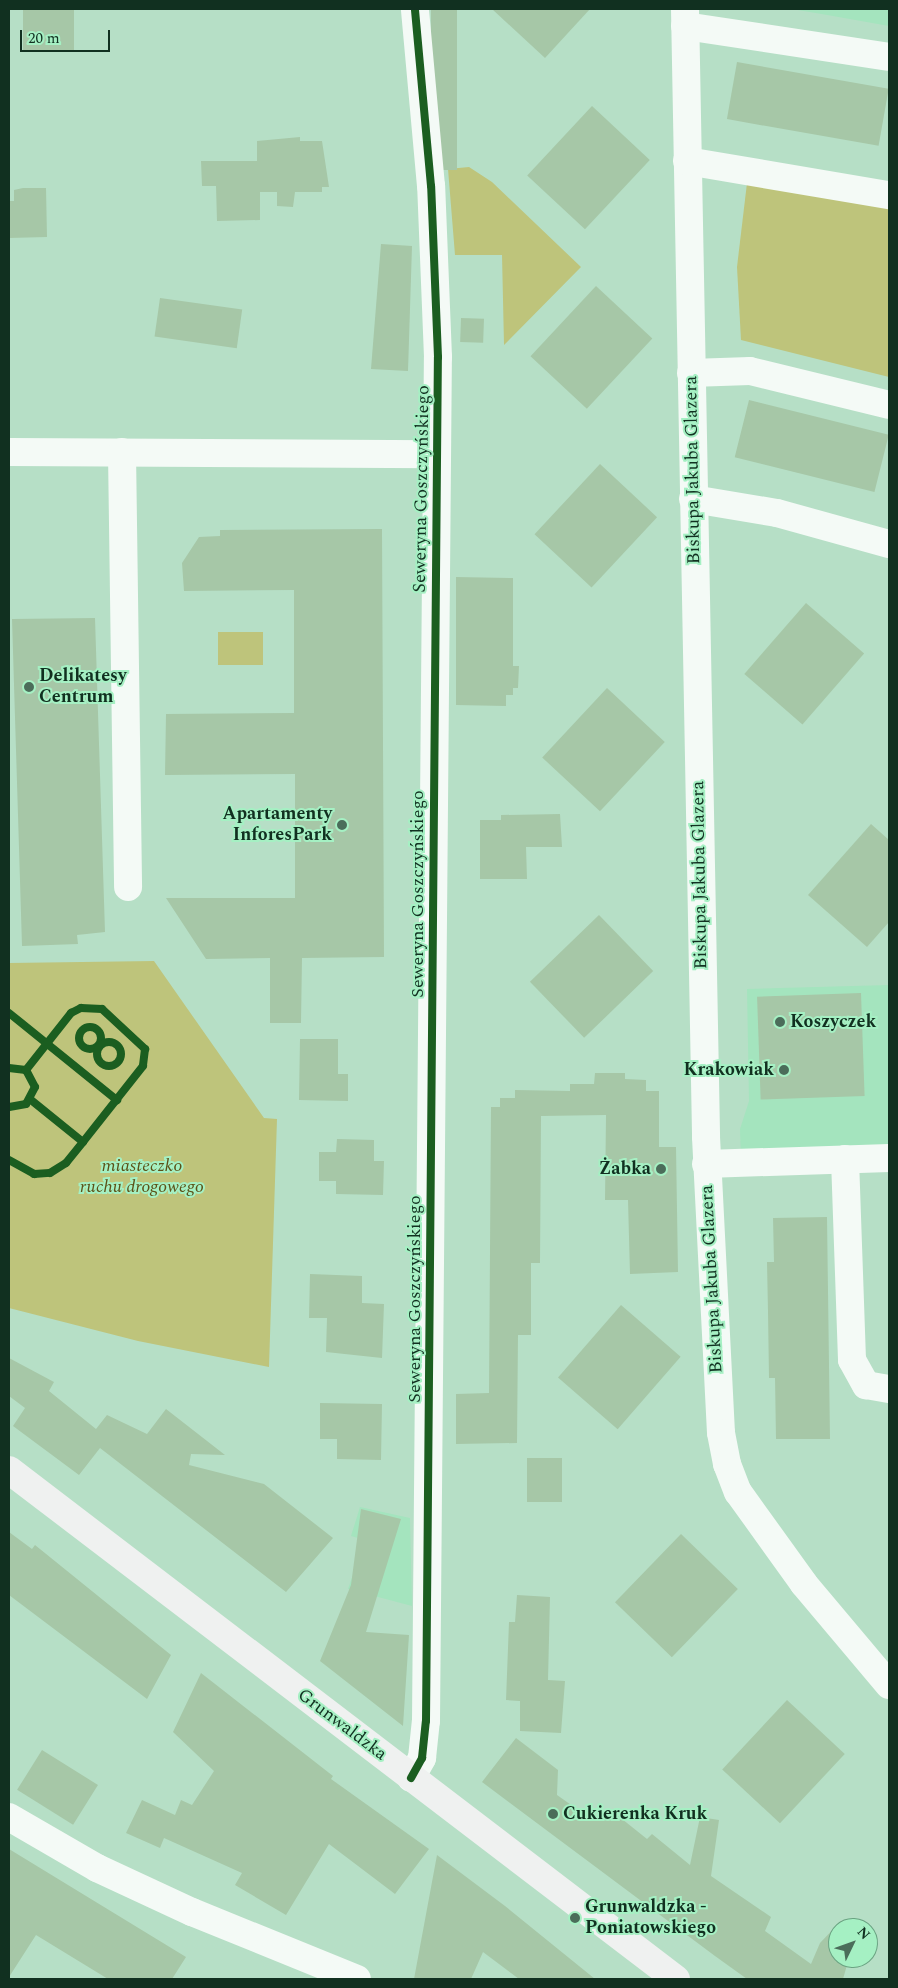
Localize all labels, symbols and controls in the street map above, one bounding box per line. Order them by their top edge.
scale bar [22,20,112,52]
text: 20 m [28,27,60,50]
street label: Biskupa Jakuba Glazera [681,376,705,564]
street label: Seweryna Goszczyńskiego [409,385,435,593]
place label: Delikatesy Centrum [39,666,127,709]
marker: Delikatesy Centrum [23,681,35,693]
street label: Biskupa Jakuba Glazera [688,781,712,969]
street label: Seweryna Goszczyńskiego [407,790,429,998]
place label: Apartamenty InforesPark [223,804,332,846]
marker: Apartamenty InforesPark [336,819,348,831]
place label: Koszyczek [790,1011,876,1033]
marker: Koszyczek [774,1016,786,1028]
place label: Krakowiak [684,1059,774,1081]
marker: Krakowiak [778,1064,790,1076]
park label: miasteczko ruchu drogowego [80,1156,204,1198]
place label: Żabka [599,1158,651,1180]
marker: Żabka [655,1163,667,1175]
street label: Biskupa Jakuba Glazera [696,1184,728,1374]
street label: Seweryna Goszczyńskiego [404,1195,426,1403]
street label: Grunwaldzka [293,1684,391,1766]
place label: Cukierenka Kruk [563,1803,707,1825]
marker: Cukierenka Kruk [547,1808,559,1820]
place label: Grunwaldzka - Poniatowskiego [585,1897,716,1940]
marker: Grunwaldzka - Poniatowskiego [569,1912,581,1924]
north arrow [828,1918,878,1968]
text: N [852,1922,875,1945]

